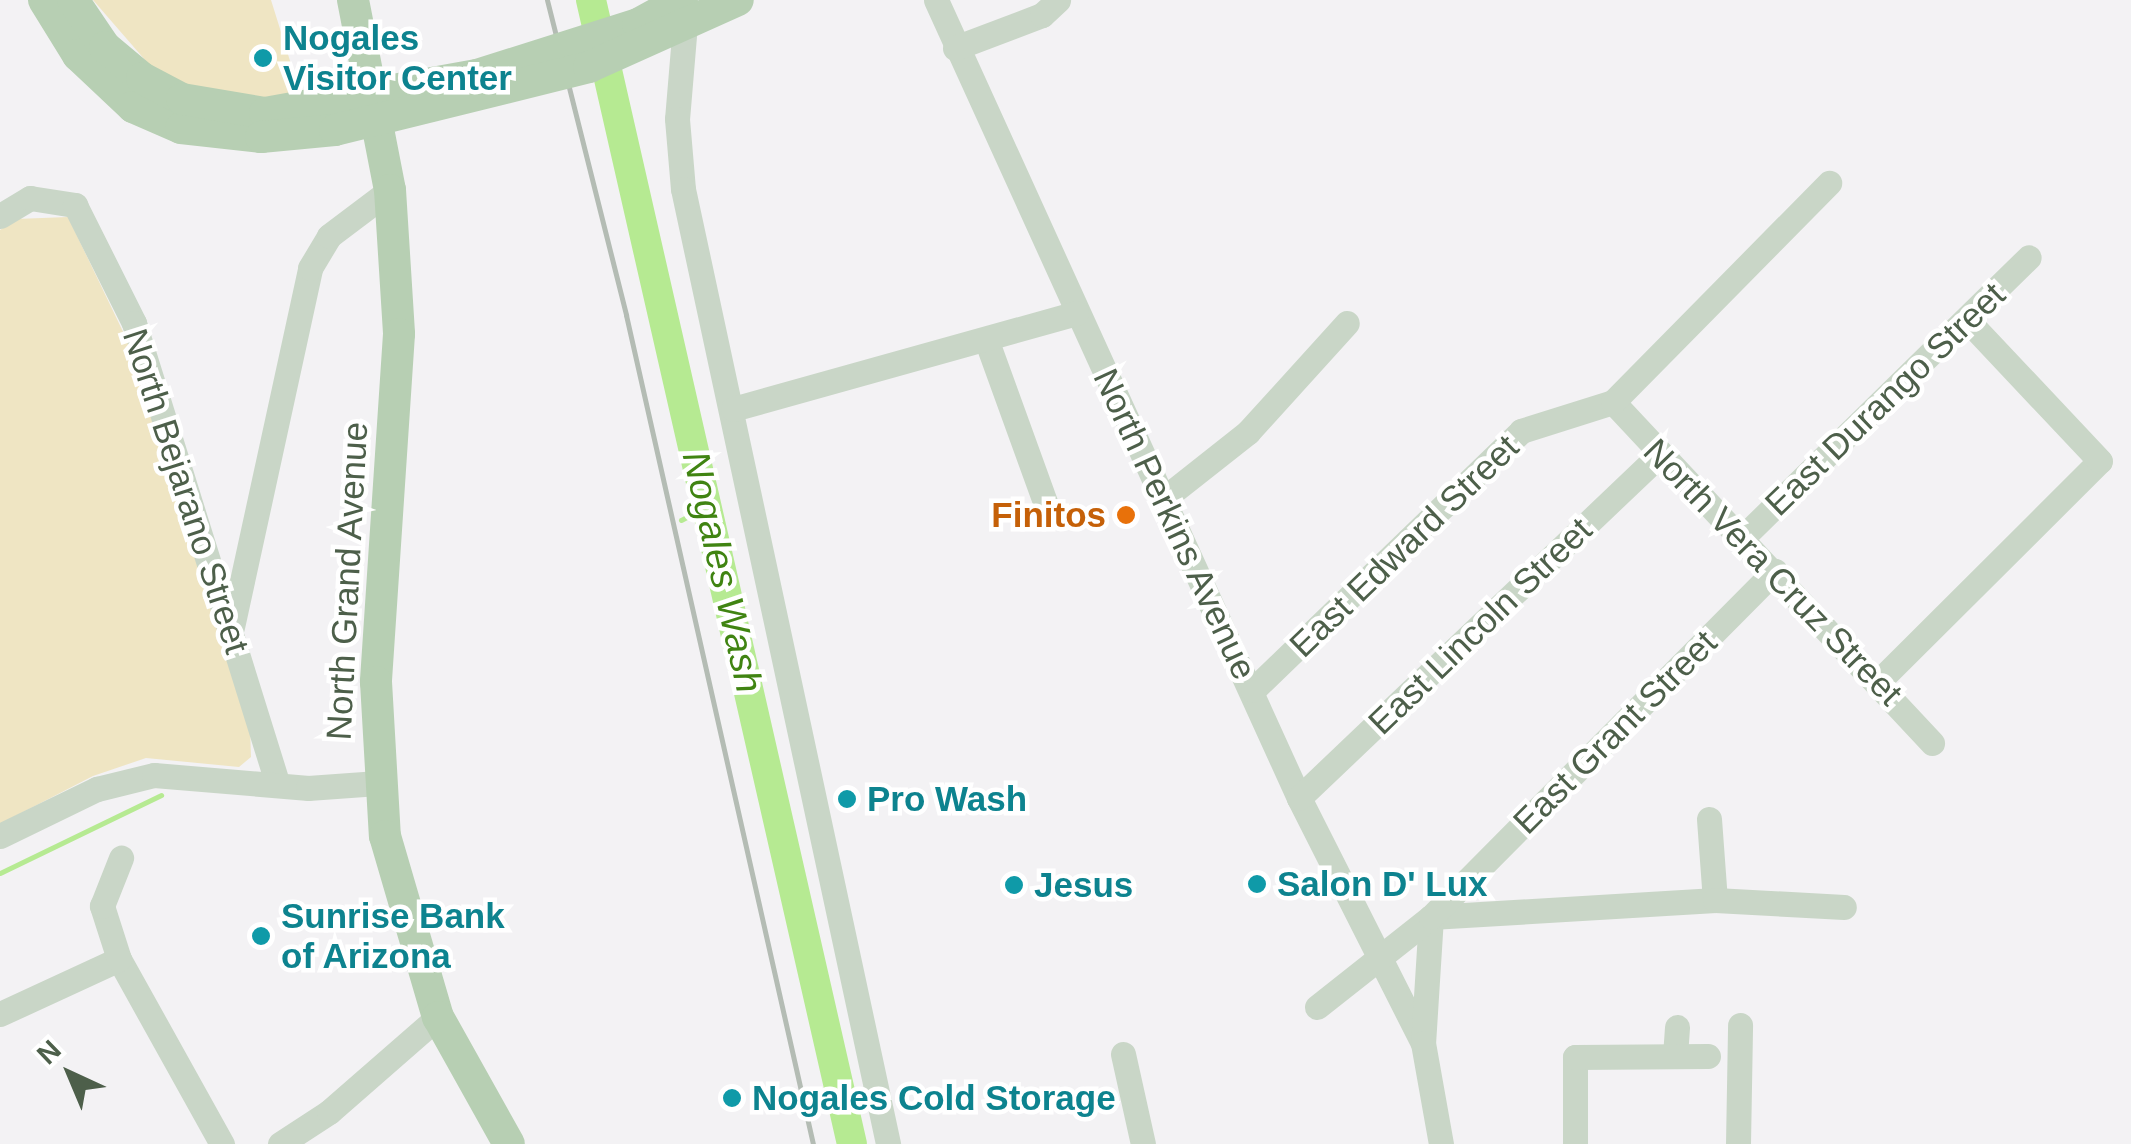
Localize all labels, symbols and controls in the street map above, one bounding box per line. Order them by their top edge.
place label: Nogales Visitor Center [283,17,512,99]
marker: Nogales Visitor Center [252,47,274,69]
street label: East Durango Street [1756,274,2014,524]
street label: North Bejarano Street [114,324,258,658]
street label: North Perkins Avenue [1084,361,1266,687]
street label: North Grand Avenue [318,420,376,742]
street label: East Edward Street [1281,426,1527,666]
street label: North Vera Cruz Street [1635,430,1911,714]
water label: Nogales Wash [672,447,772,697]
place label: Finitos [991,494,1106,536]
marker: Finitos [1115,504,1137,526]
street label: East Lincoln Street [1360,509,1600,743]
street label: East Grant Street [1505,622,1725,842]
place label: Pro Wash [867,778,1027,820]
marker: Pro Wash [836,788,858,810]
place label: Salon D' Lux [1277,863,1488,905]
place label: Jesus [1034,864,1133,906]
marker: Salon D' Lux [1246,873,1268,895]
marker: Jesus [1003,874,1025,896]
place label: Sunrise Bank of Arizona [281,895,505,977]
marker: Sunrise Bank of Arizona [250,925,272,947]
north arrow [20,1024,120,1124]
text: N [31,1034,67,1070]
place label: Nogales Cold Storage [752,1077,1116,1119]
marker: Nogales Cold Storage [721,1087,743,1109]

